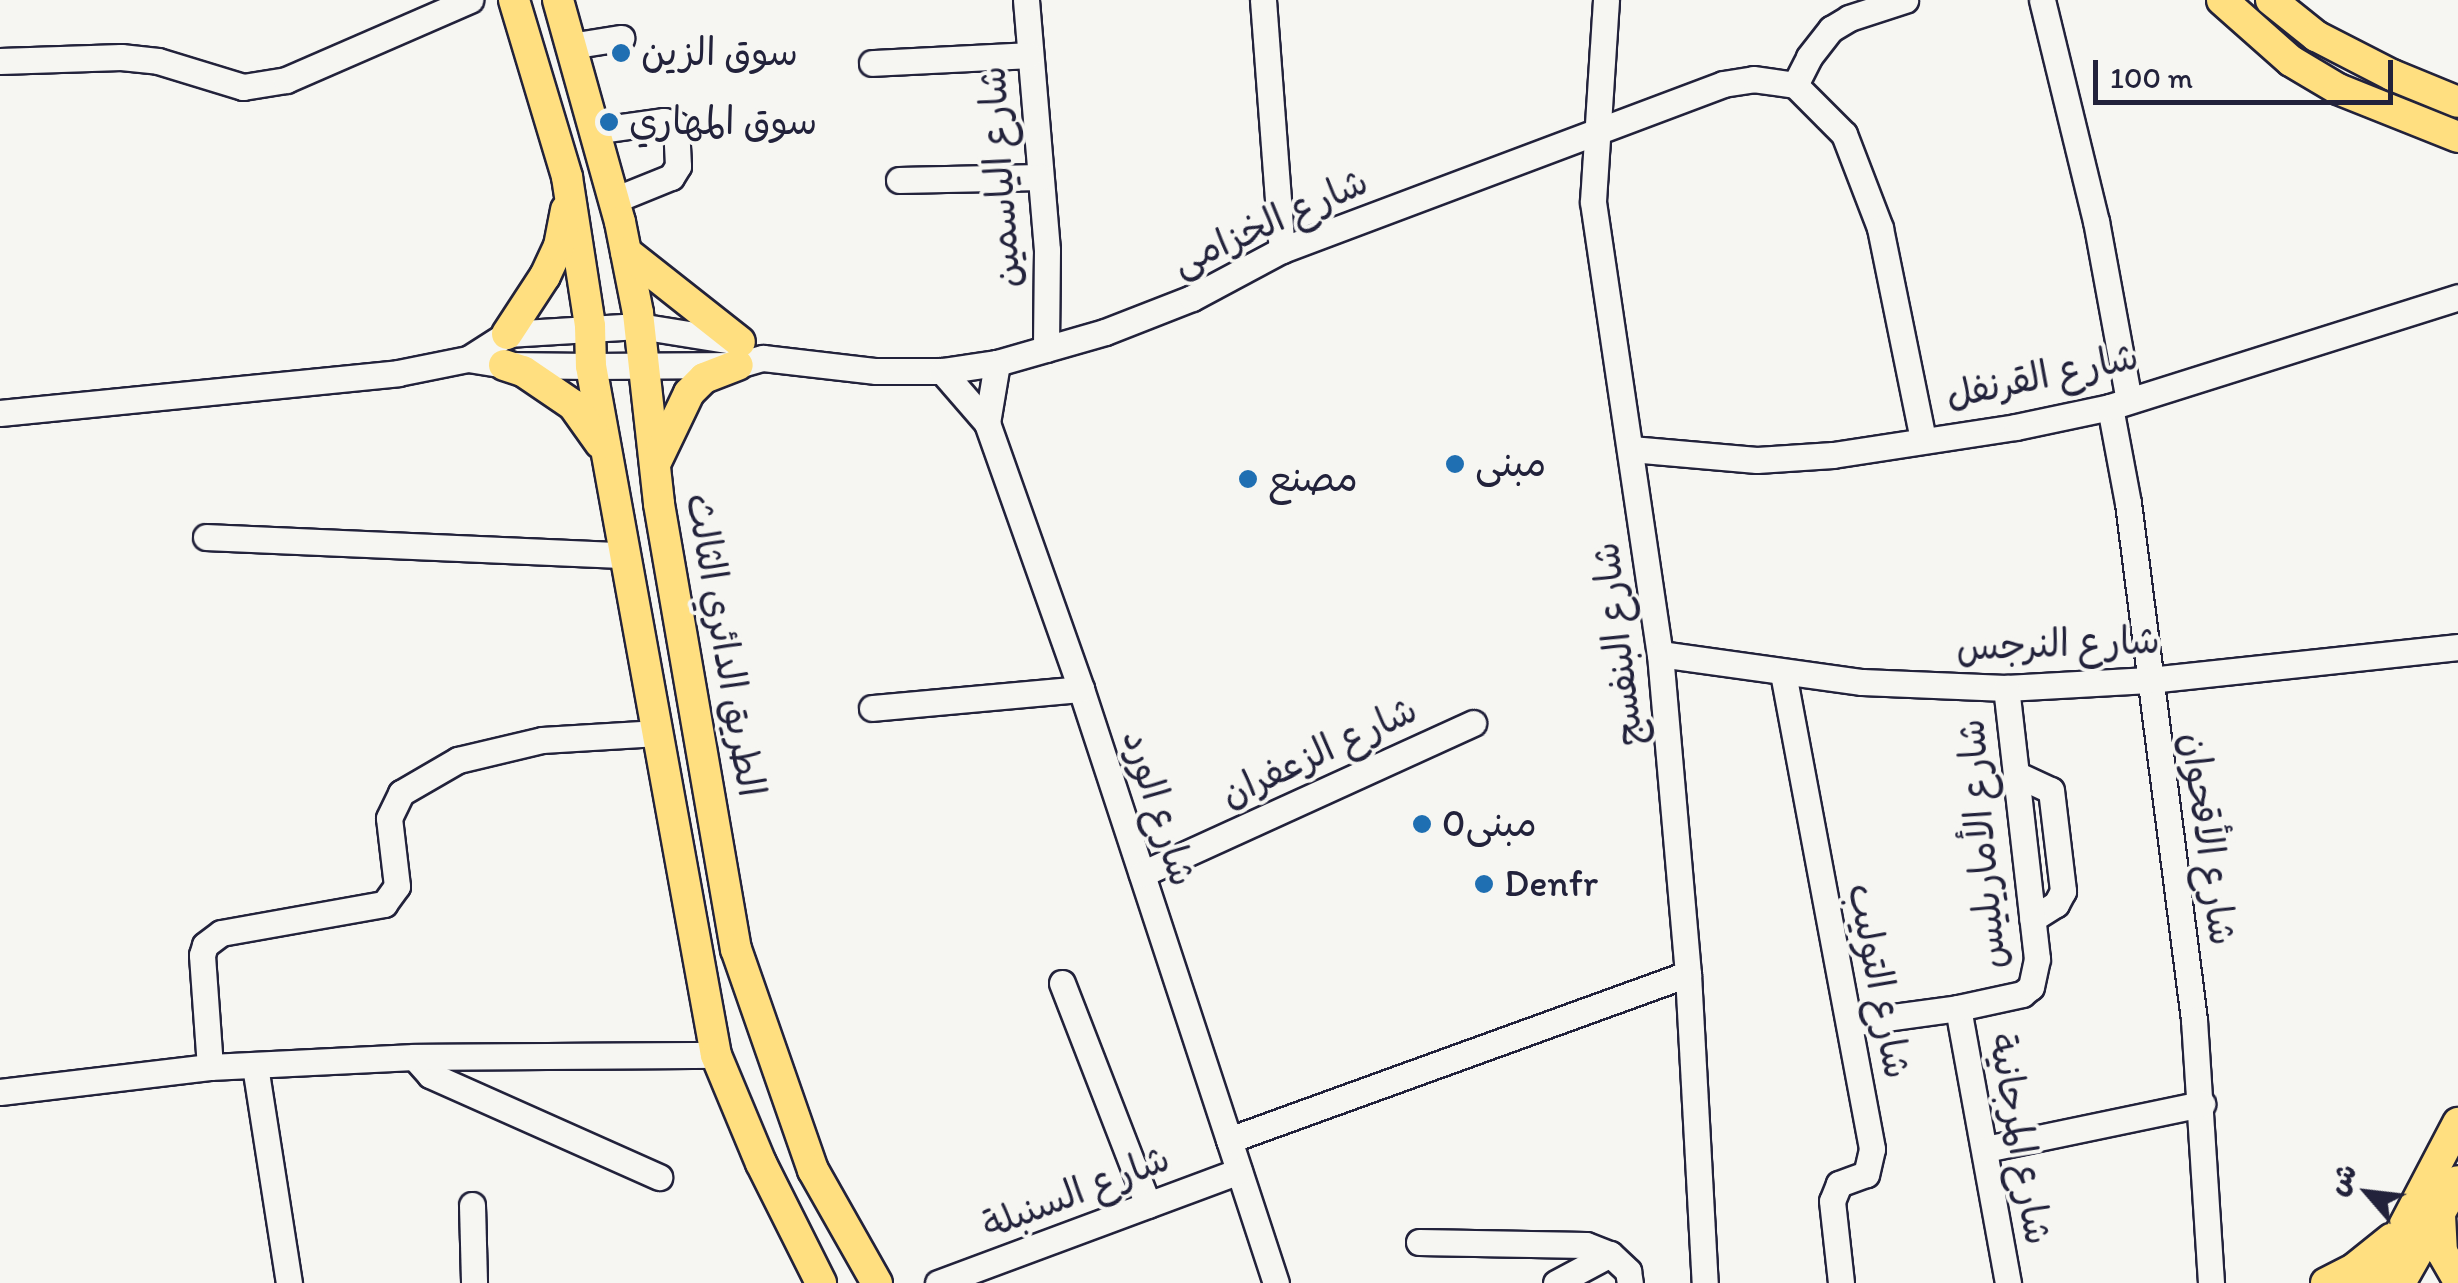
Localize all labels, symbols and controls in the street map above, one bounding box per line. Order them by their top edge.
place label: سوق الزين [641,30,798,76]
scale bar [2098,40,2398,102]
marker: سوق الزين [610,42,632,64]
text: 100 m [2110,59,2193,96]
street label: شارع الياسمين [969,64,1031,290]
place label: سوق المهاري [629,99,817,145]
marker: سوق المهاري [598,111,620,133]
street label: شارع الخزامى [1165,159,1375,285]
street label: شارع القرنفل [1942,333,2142,419]
place label: مبنى [1475,441,1546,487]
marker: مبنى [1444,453,1466,475]
place label: مصنع [1268,456,1358,502]
marker: مصنع [1237,468,1259,490]
street label: الطريق الدائري الثالث [676,490,774,800]
street label: شارع البنفسج [1583,540,1653,748]
street label: شارع النرجس [1955,618,2161,670]
street label: شارع الزعفران [1214,687,1424,817]
street label: شارع الأماريليس [1948,717,2016,971]
street label: شارع الورد [1112,724,1206,892]
street label: شارع الأقحوان [2170,730,2246,948]
place label: مبنى0 [1442,801,1537,847]
marker: مبنى0 [1411,813,1433,835]
place label: Denfr [1504,861,1598,907]
marker: Denfr [1473,873,1495,895]
street label: شارع التوليب [1838,879,1920,1083]
street label: شارع المرجانية [1979,1030,2061,1248]
street label: شارع السنبلة [976,1135,1176,1249]
north arrow [2318,1143,2418,1243]
text: ش [2319,1157,2364,1200]

